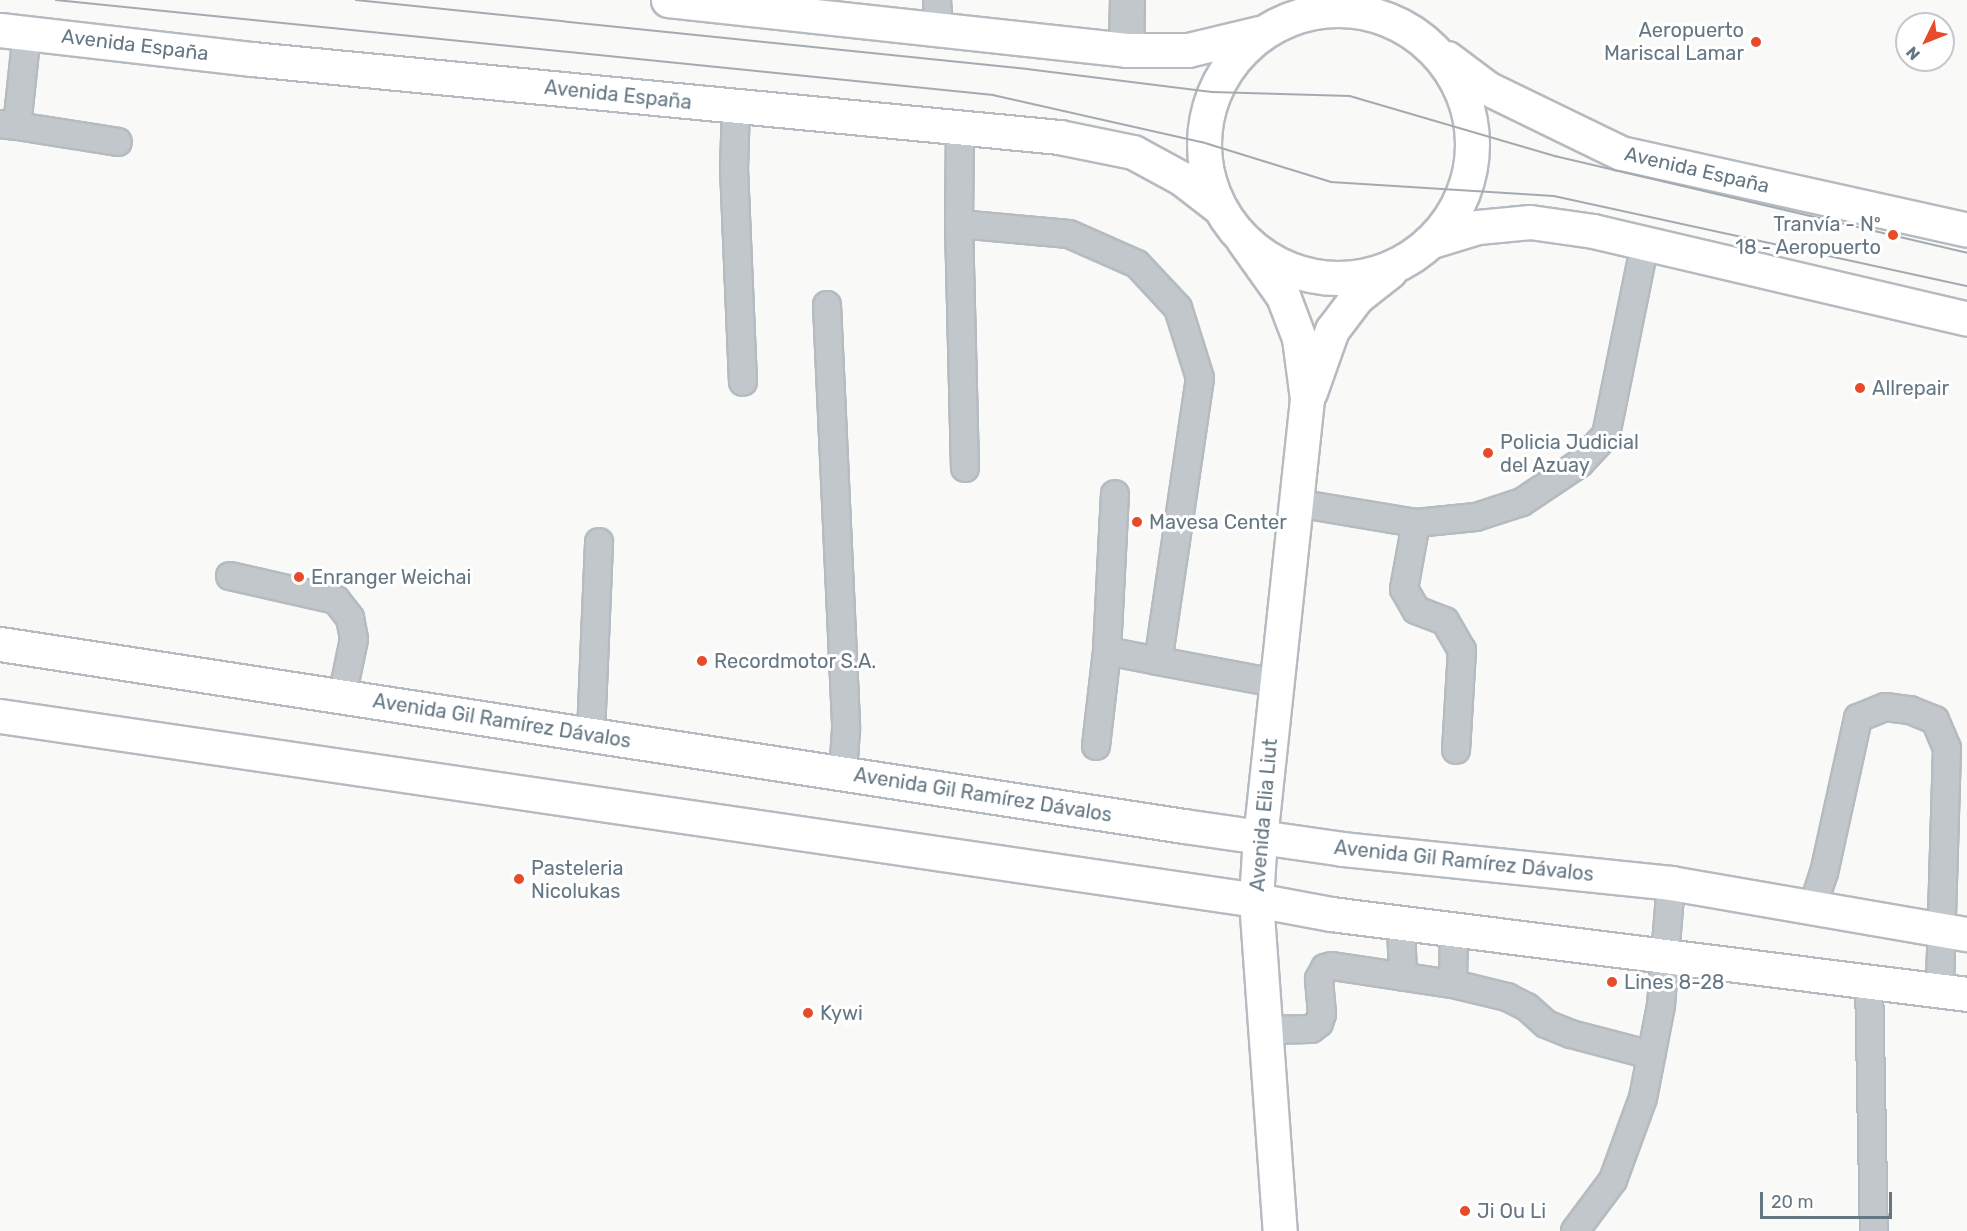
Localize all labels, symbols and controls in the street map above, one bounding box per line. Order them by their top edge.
north arrow [1895,12,1955,72]
place label: Aeropuerto Mariscal Lamar [1604,19,1744,66]
street label: Avenida España [60,24,210,66]
marker: Aeropuerto Mariscal Lamar [1749,35,1763,49]
text: N [1902,43,1924,64]
street label: Avenida España [543,75,693,115]
street label: Avenida España [1622,142,1772,198]
place label: Tranvía - Nº 18 - Aeropuerto [1735,212,1881,259]
marker: Tranvía - Nº 18 - Aeropuerto [1886,228,1900,242]
place label: Allrepair [1872,376,1949,400]
marker: Allrepair [1853,381,1867,395]
place label: Policia Judicial del Azuay [1500,430,1639,477]
marker: Policia Judicial del Azuay [1481,446,1495,460]
place label: Mavesa Center [1149,510,1287,534]
marker: Mavesa Center [1130,515,1144,529]
place label: Enranger Weichai [311,565,472,589]
marker: Enranger Weichai [292,570,306,584]
place label: Recordmotor S.A. [714,649,877,673]
marker: Recordmotor S.A. [695,654,709,668]
street label: Avenida Gil Ramírez Dávalos [371,689,633,753]
street label: Avenida Elia Liut [1245,738,1283,892]
street label: Avenida Gil Ramírez Dávalos [852,763,1114,827]
street label: Avenida Gil Ramírez Dávalos [1333,835,1595,887]
place label: Pasteleria Nicolukas [531,856,623,903]
marker: Pasteleria Nicolukas [512,872,526,886]
place label: Lines 8-28 [1624,970,1725,994]
marker: Lines 8-28 [1605,975,1619,989]
place label: Kywi [820,1001,863,1025]
marker: Kywi [801,1006,815,1020]
scale bar [1763,1180,1895,1218]
text: 20 m [1771,1191,1813,1213]
place label: Ji Ou Li [1477,1199,1546,1223]
marker: Ji Ou Li [1458,1204,1472,1218]

